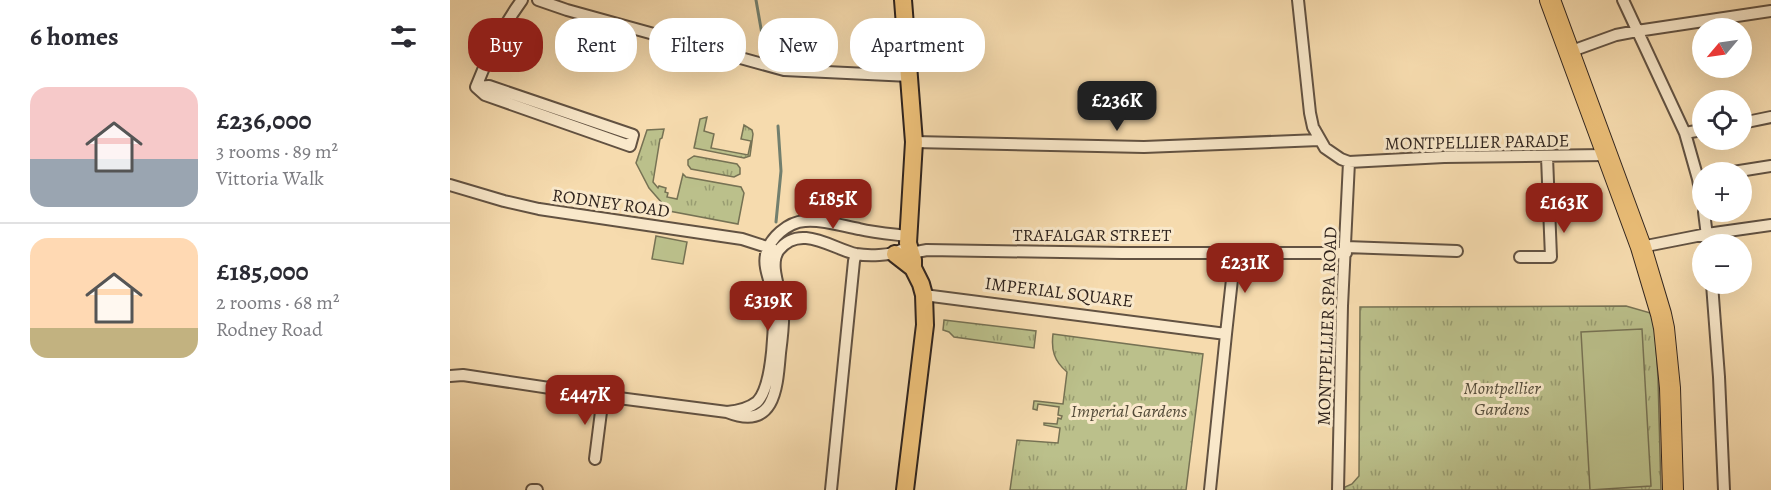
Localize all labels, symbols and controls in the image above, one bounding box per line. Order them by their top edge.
chip: Buy [468,18,543,72]
chip: Rent [555,18,637,72]
chip: Filters [649,18,746,72]
chip: New [758,18,838,72]
chip: Apartment [850,18,985,72]
north arrow [1692,18,1752,78]
map controls [1692,18,1752,294]
text: 6 homes [30,19,119,54]
icon: filters [387,20,420,53]
pin: £236K [1075,81,1159,132]
text: £236K [1091,87,1143,114]
button: locate [1692,90,1752,150]
text: £236,000 [216,103,312,138]
icon: home [78,111,150,183]
street label: MONTPELLIER PARADE [1385,128,1569,156]
text: 3 rooms · 89 m² [216,138,338,165]
button: + [1692,162,1752,222]
text: Vittoria Walk [216,165,324,192]
pin: £185K [791,179,875,230]
street label: RODNEY ROAD [551,183,671,223]
pin: £163K [1522,183,1606,234]
text: £185K [809,185,857,212]
text: £163K [1540,189,1588,216]
street label: TRAFALGAR STREET [1013,223,1171,247]
street label: MONTPELLIER SPA ROAD [1312,226,1342,426]
button: − [1692,234,1752,294]
pin: £231K [1203,243,1287,294]
text: £231K [1221,249,1269,276]
text: £185,000 [216,254,309,289]
icon: home [78,262,150,334]
street label: IMPERIAL SQUARE [984,271,1134,313]
pin: £319K [726,281,810,332]
text: £319K [744,287,792,314]
text: 2 rooms · 68 m² [216,289,340,316]
text: Rodney Road [216,316,323,343]
pin: £447K [543,375,627,426]
park label: Montpellier Gardens [1464,376,1541,421]
text: £447K [560,381,610,408]
park label: Imperial Gardens [1071,399,1187,423]

